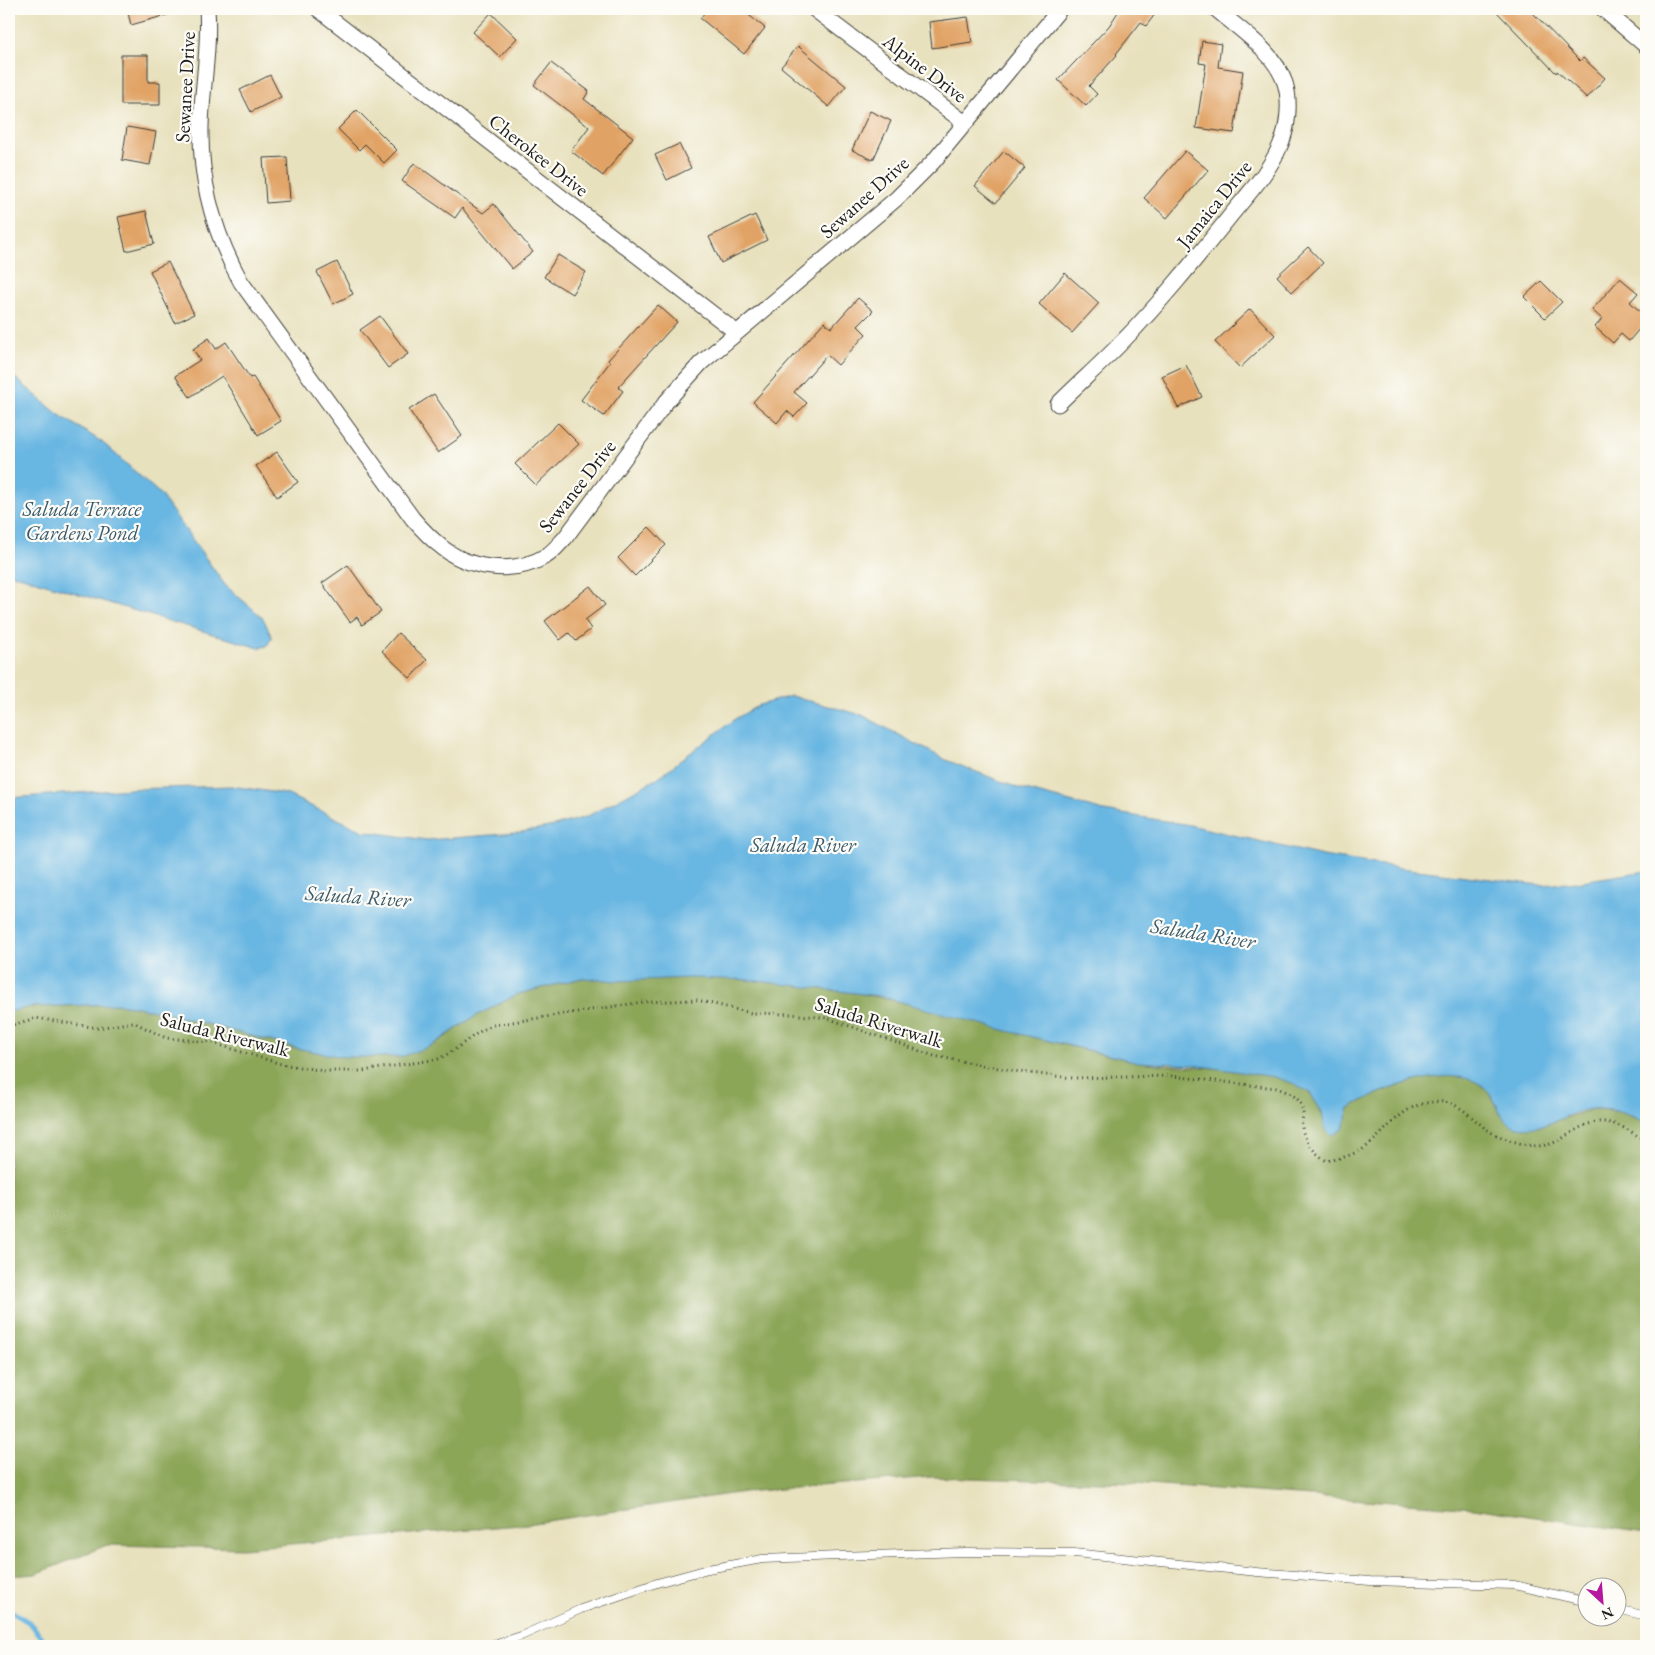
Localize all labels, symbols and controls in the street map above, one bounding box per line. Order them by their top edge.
street label: Alpine Drive [877,27,973,108]
street label: Sewanee Drive [169,31,201,143]
street label: Cherokee Drive [484,108,594,202]
street label: Sewanee Drive [814,150,914,244]
street label: Jamaica Drive [1169,155,1258,255]
street label: Sewanee Drive [533,434,622,538]
water label: Saluda Terrace Gardens Pond [22,495,142,546]
water label: Saluda River [749,831,857,858]
water label: Saluda River [303,879,413,913]
water label: Saluda River [1148,911,1258,955]
street label: Saluda Riverwalk [812,990,947,1054]
street label: Saluda Riverwalk [158,1005,293,1063]
north arrow [1578,1578,1628,1628]
text: N [1598,1603,1617,1625]

